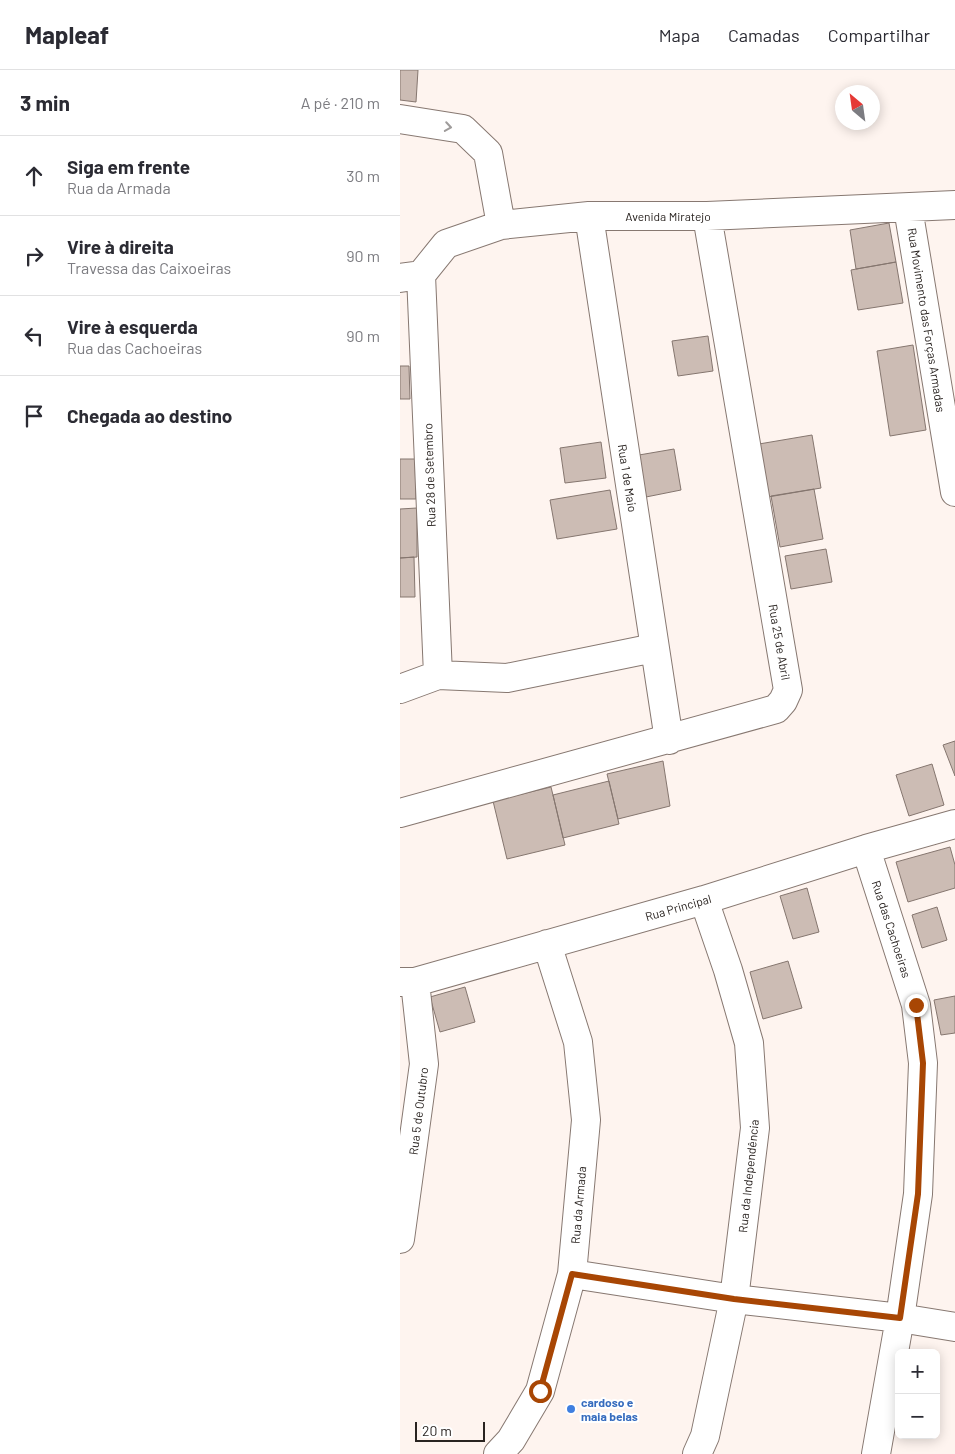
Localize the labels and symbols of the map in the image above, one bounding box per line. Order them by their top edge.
north arrow [835,85,880,130]
one-way arrow [444,121,453,131]
street label: Avenida Miratejo [625,209,711,223]
street label: Rua Movimento das Forças Armadas [905,227,949,413]
street label: Rua 28 de Setembro [420,423,438,527]
street label: Rua 1 de Maio [616,443,640,513]
street label: Rua 25 de Abril [766,603,794,681]
street label: Rua das Cachoeiras [870,879,914,980]
street label: Rua Principal [643,891,713,923]
route end [905,994,928,1017]
street label: Rua 5 de Outubro [406,1066,430,1156]
street label: Rua da Independência [735,1119,761,1233]
street label: Rua da Armada [568,1166,588,1244]
route start [529,1380,552,1403]
place label: cardoso e maia belas [581,1395,638,1423]
marker: cardoso e maia belas [565,1403,577,1415]
scale bar [415,1419,485,1442]

